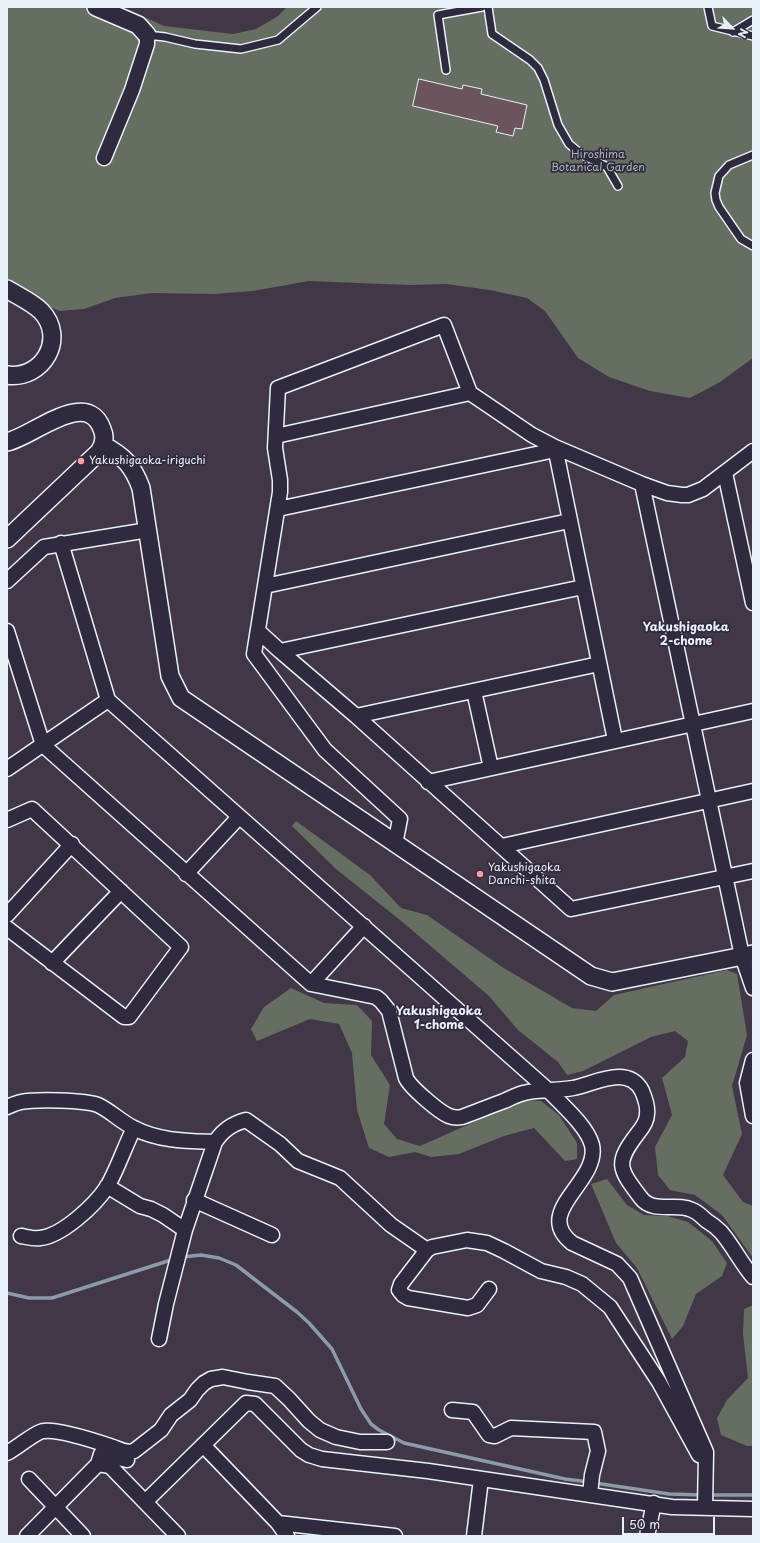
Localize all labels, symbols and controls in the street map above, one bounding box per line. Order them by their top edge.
north arrow [712,8,752,48]
text: N [734,26,753,41]
park label: Hiroshima Botanical Garden [551,148,645,174]
place label: Yakushigaoka-iriguchi [89,454,206,468]
marker: Yakushigaoka-iriguchi [76,456,86,466]
district label: Yakushigaoka 2-chome [643,621,729,649]
place label: Yakushigaoka Danchi-shita [488,861,561,887]
marker: Yakushigaoka Danchi-shita [475,869,485,879]
district label: Yakushigaoka 1-chome [396,1005,482,1033]
scale bar [624,1509,717,1535]
text: 50 m [629,1515,660,1533]

